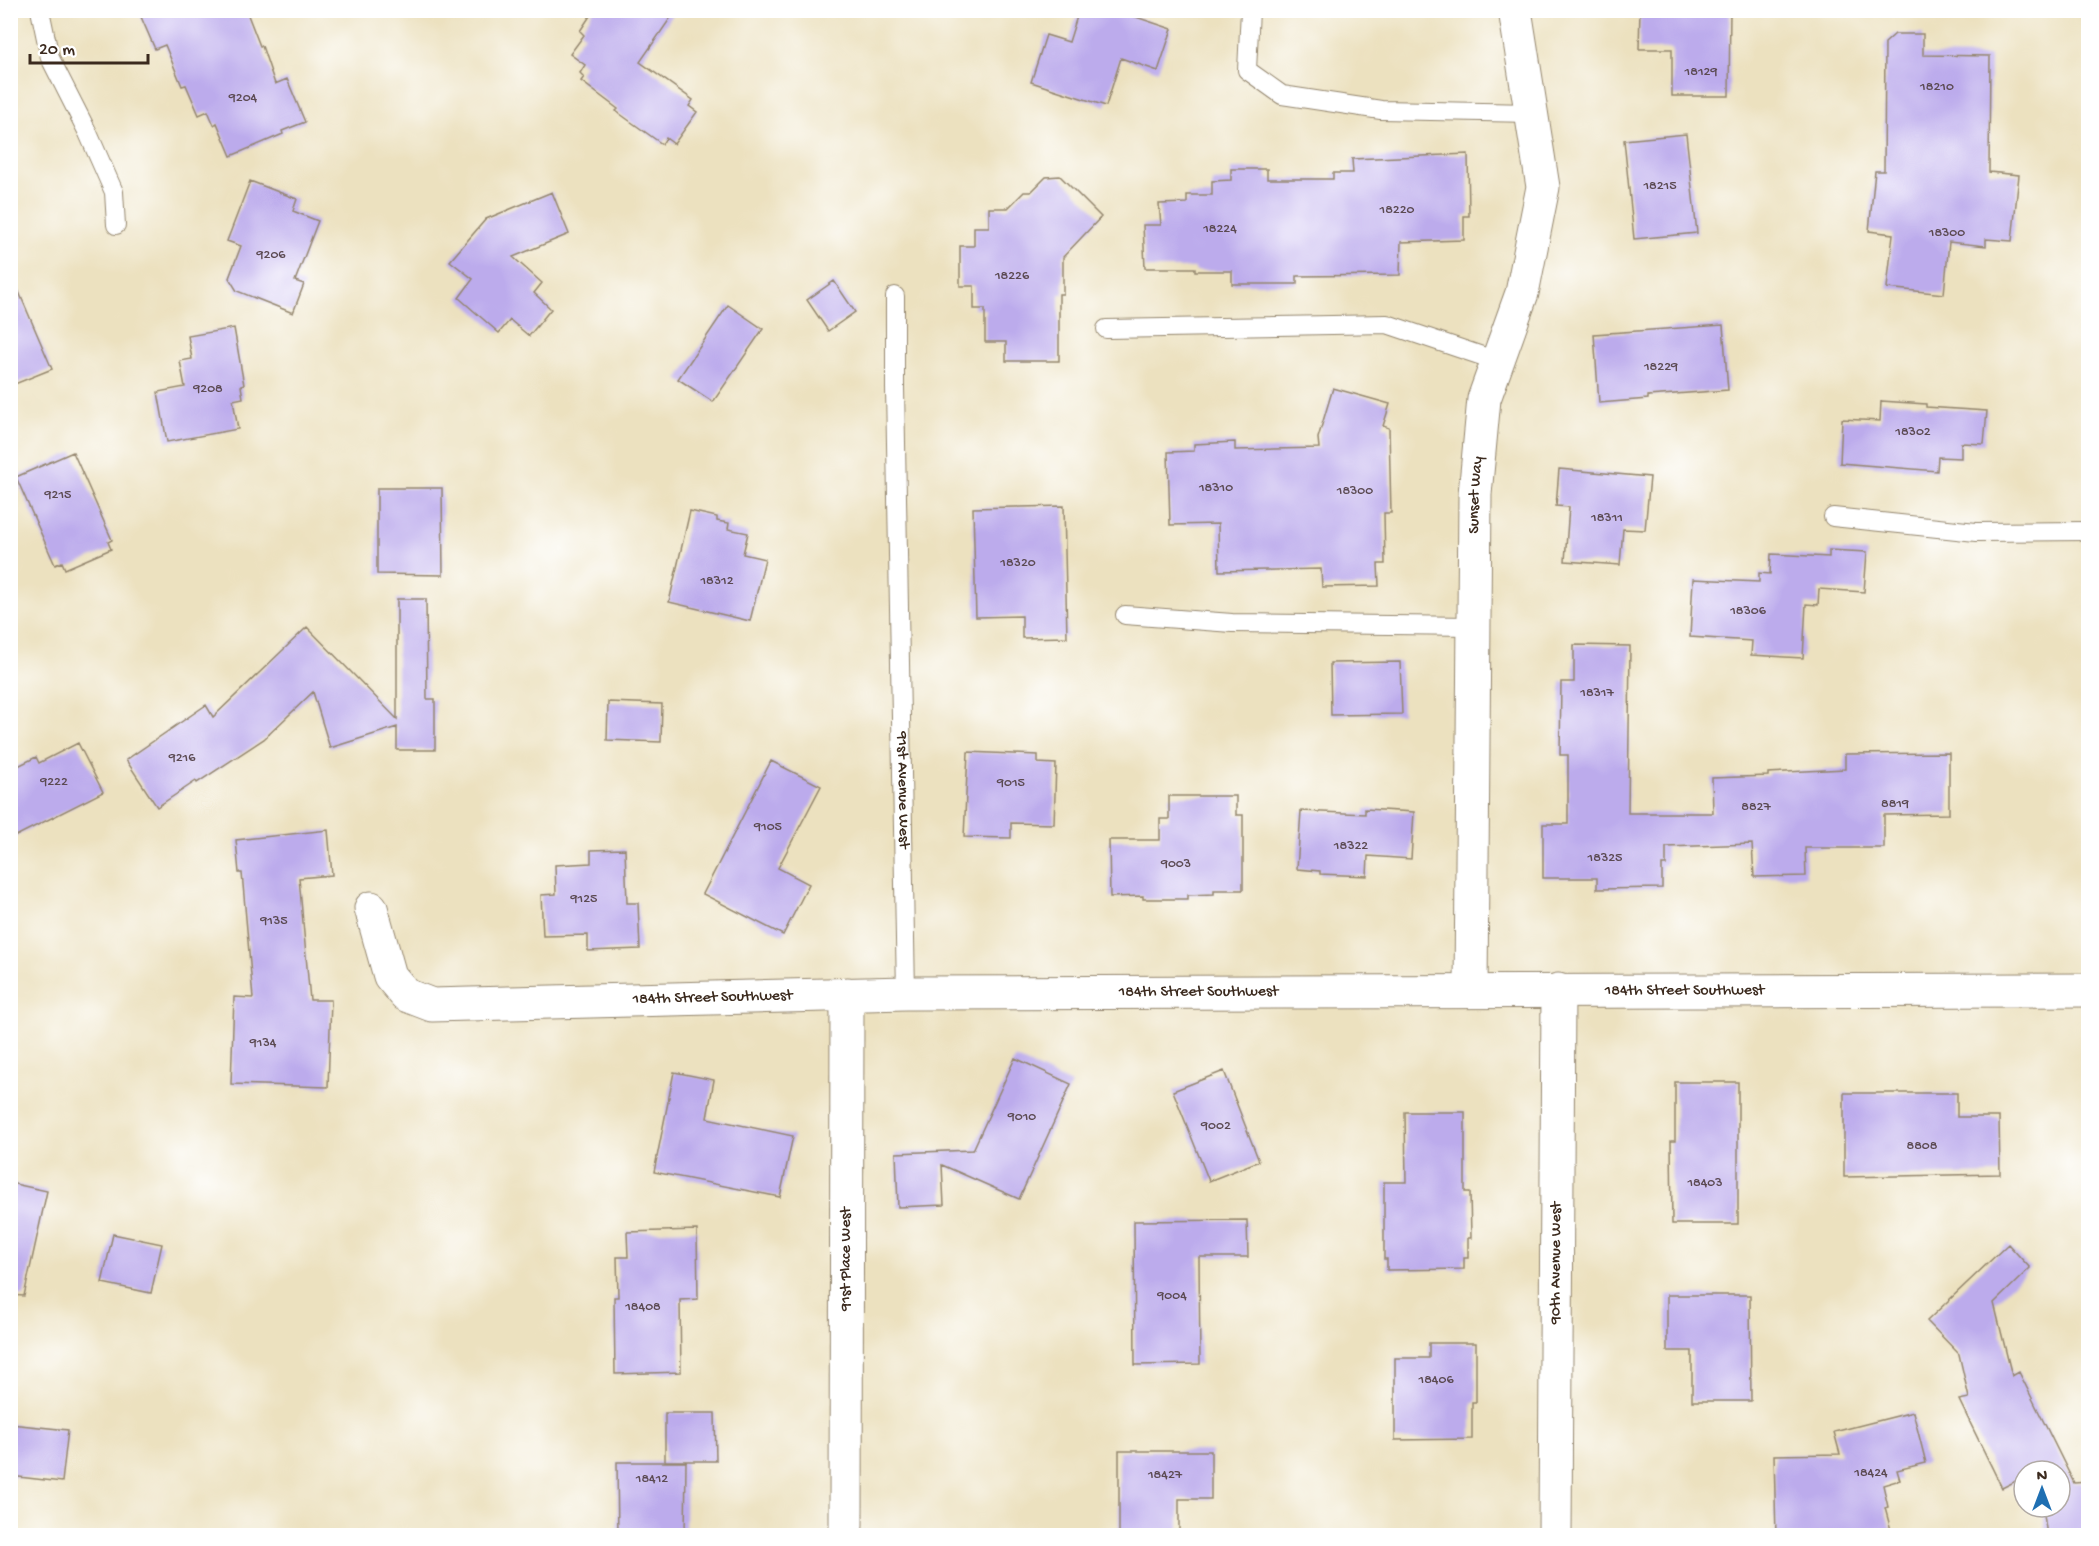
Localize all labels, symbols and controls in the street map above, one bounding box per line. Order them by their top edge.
scale bar [30,27,148,65]
text: 20 m [39,40,75,61]
house number: 18129 [1684,64,1717,81]
house number: 18210 [1919,79,1954,96]
house number: 9204 [228,90,258,107]
house number: 18215 [1642,178,1677,195]
house number: 18220 [1379,202,1415,219]
house number: 18224 [1202,221,1237,238]
house number: 18300 [1928,225,1965,242]
house number: 9206 [256,247,286,264]
house number: 18226 [994,268,1030,285]
house number: 18229 [1643,359,1678,376]
house number: 9208 [192,381,223,398]
house number: 18302 [1894,424,1931,441]
street label: Sunset Way [1465,455,1488,534]
house number: 18310 [1198,480,1233,497]
house number: 18300 [1336,483,1373,500]
house number: 9215 [44,487,71,504]
house number: 18311 [1590,510,1623,527]
house number: 18320 [999,555,1036,572]
house number: 18312 [699,573,734,590]
house number: 18306 [1729,603,1767,620]
house number: 18317 [1579,685,1614,702]
street label: 91st Avenue West [892,730,913,850]
house number: 9216 [168,750,196,767]
house number: 9222 [39,774,68,791]
house number: 9015 [996,775,1025,792]
house number: 8819 [1881,796,1909,813]
house number: 8827 [1741,799,1771,816]
house number: 9105 [753,819,782,836]
house number: 18322 [1333,838,1368,855]
house number: 18325 [1587,850,1622,867]
house number: 9003 [1160,856,1191,873]
house number: 9125 [570,891,597,908]
house number: 9135 [259,913,288,930]
street label: 184th Street Southwest [1604,981,1766,1001]
street label: 184th Street Southwest [1118,983,1280,1002]
street label: 184th Street Southwest [632,986,794,1009]
house number: 9134 [249,1035,277,1052]
house number: 9010 [1007,1109,1036,1126]
house number: 9002 [1200,1118,1231,1135]
house number: 8808 [1907,1138,1938,1155]
house number: 18403 [1686,1175,1723,1192]
street label: 90th Avenue West [1547,1200,1566,1325]
street label: 91st Place West [837,1206,856,1312]
house number: 9004 [1156,1288,1187,1305]
house number: 18408 [624,1299,661,1316]
house number: 18406 [1418,1372,1454,1389]
north arrow [2012,1459,2072,1519]
house number: 18424 [1853,1465,1888,1482]
house number: 18427 [1147,1467,1183,1484]
text: N [2037,1468,2048,1487]
house number: 18412 [635,1471,668,1488]

